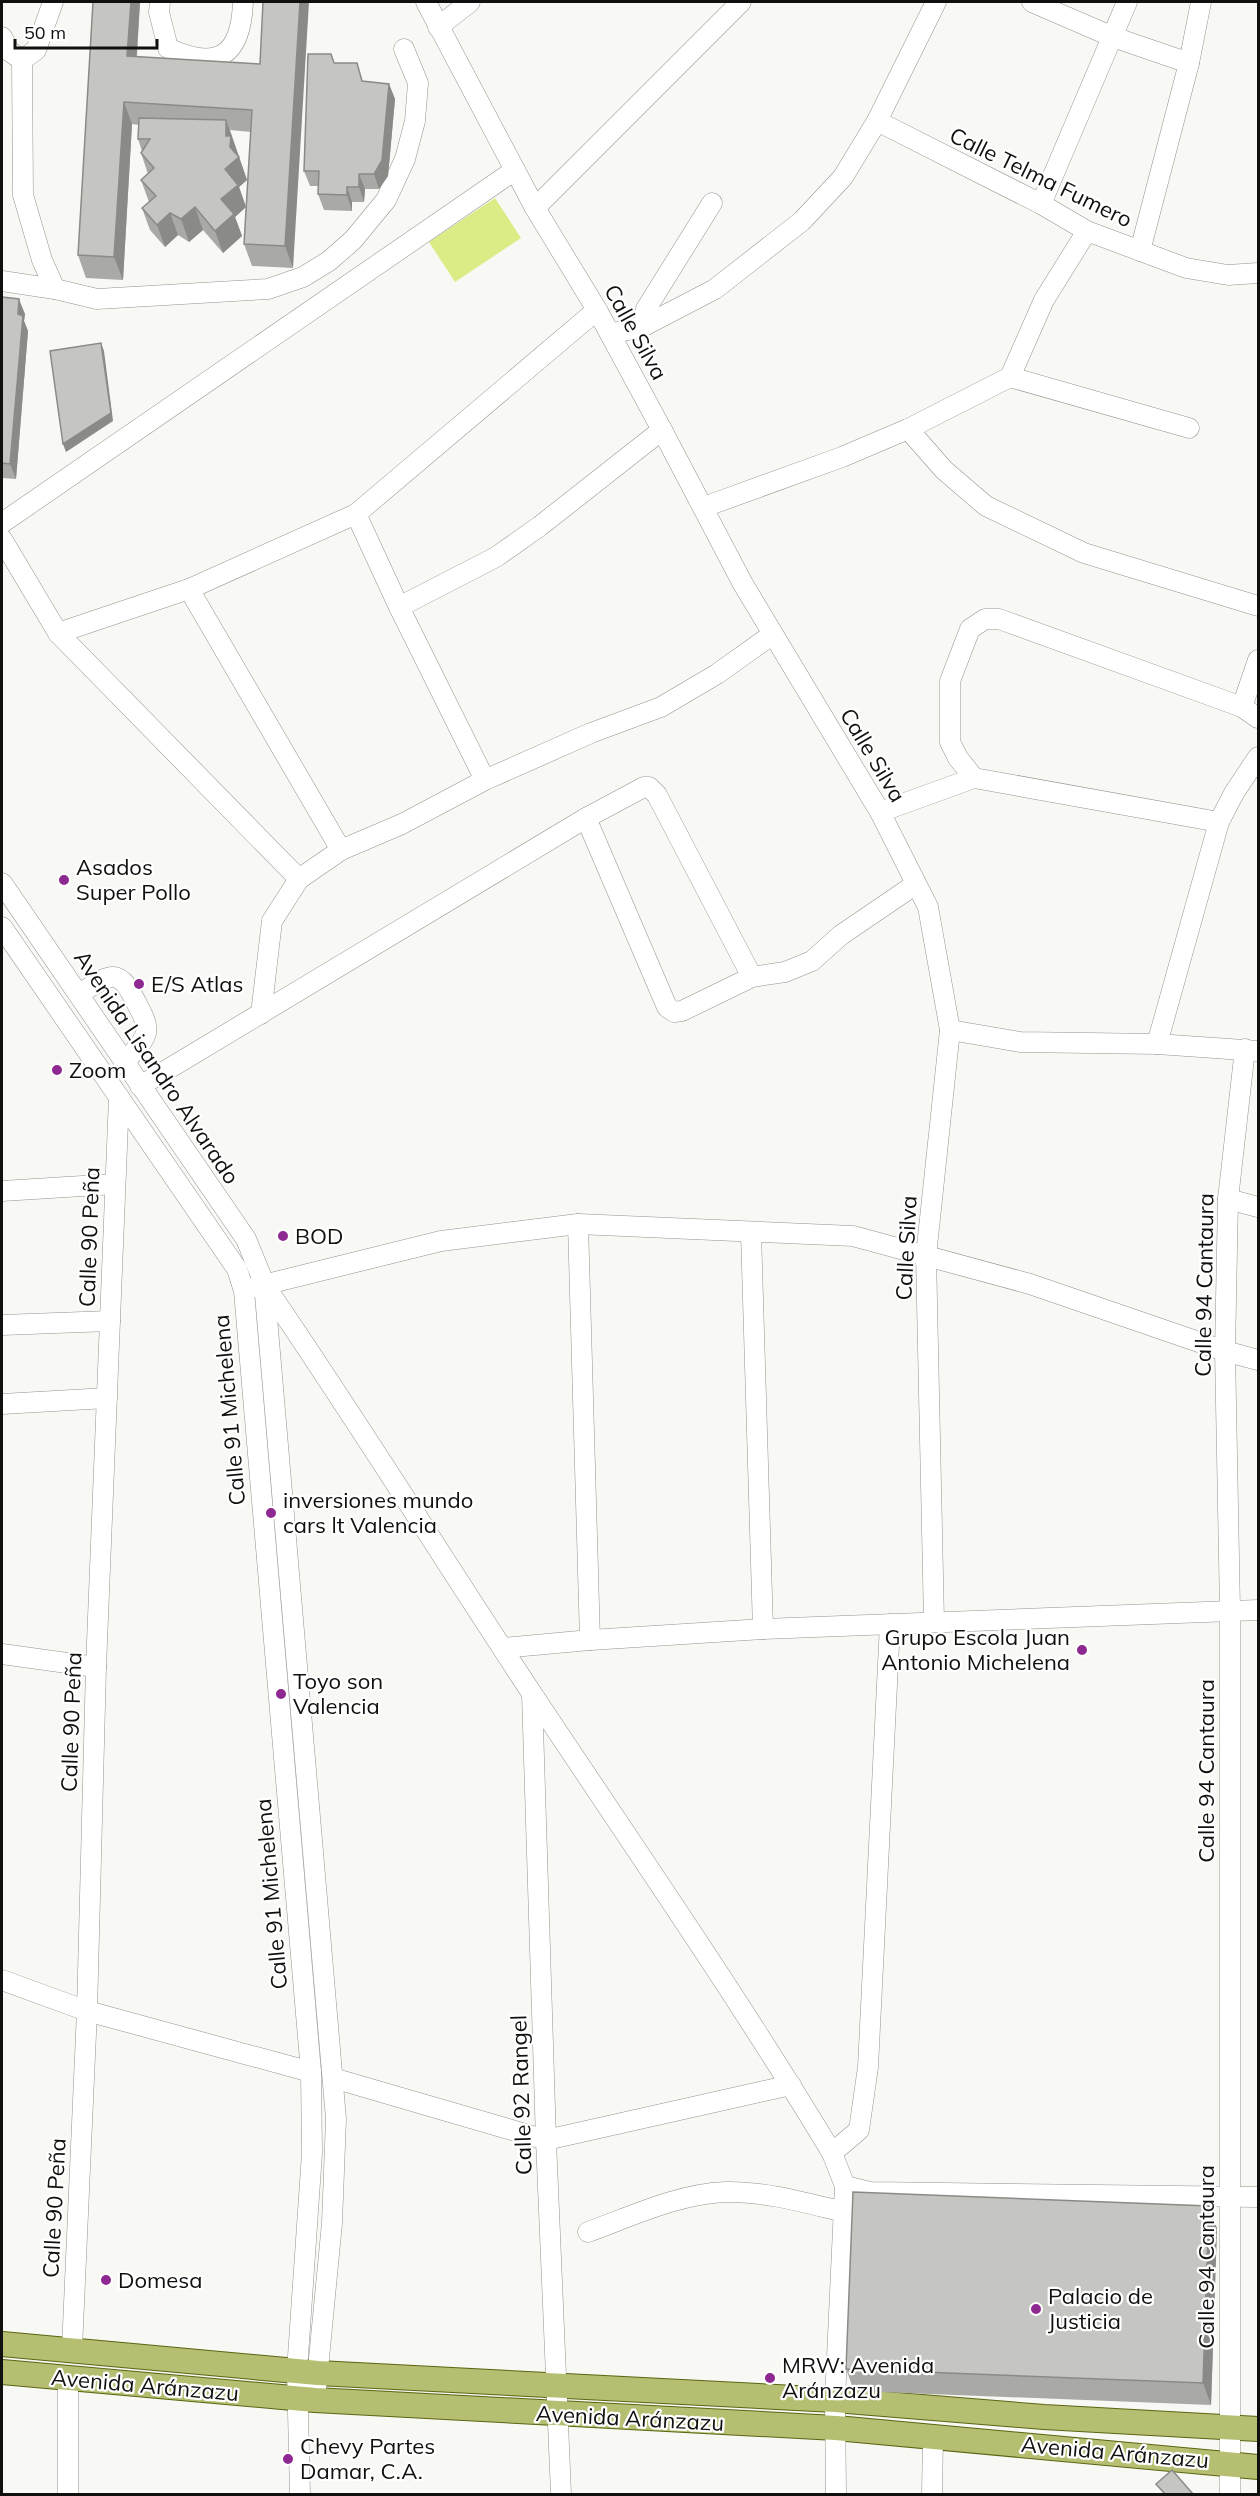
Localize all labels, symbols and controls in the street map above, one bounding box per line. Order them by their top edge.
scale bar [15,12,158,50]
text: 50 m [24,21,66,44]
street label: Calle Telma Fumero [945,121,1137,233]
street label: Calle Silva [598,279,674,385]
street label: Calle Silva [834,703,912,807]
place label: Asados Super Pollo [76,853,191,906]
marker: Asados Super Pollo [57,873,71,887]
street label: Avenida Lisandro Alvarado [68,945,246,1189]
place label: E/S Atlas [151,970,243,998]
marker: E/S Atlas [132,977,146,991]
place label: Zoom [69,1056,126,1084]
marker: Zoom [50,1063,64,1077]
street label: Calle 90 Peña [73,1166,105,1308]
street label: Calle 94 Cantaura [1188,1193,1220,1377]
street label: Calle Silva [889,1195,923,1301]
place label: BOD [295,1222,343,1250]
marker: BOD [276,1229,290,1243]
street label: Calle 91 Michelena [207,1313,251,1507]
place label: inversiones mundo cars lt Valencia [283,1486,473,1539]
marker: inversiones mundo cars lt Valencia [264,1506,278,1520]
place label: Grupo Escola Juan Antonio Michelena [881,1623,1070,1676]
marker: Grupo Escola Juan Antonio Michelena [1075,1643,1089,1657]
street label: Calle 90 Peña [55,1651,87,1793]
place label: Toyo son Valencia [293,1667,383,1720]
street label: Calle 94 Cantaura [1192,1679,1220,1863]
marker: Toyo son Valencia [274,1687,288,1701]
street label: Calle 91 Michelena [249,1797,293,1991]
street label: Calle 92 Rangel [504,2015,538,2175]
street label: Calle 90 Peña [36,2137,72,2279]
street label: Calle 94 Cantaura [1192,2165,1220,2349]
place label: Domesa [118,2266,202,2294]
marker: Domesa [99,2273,113,2287]
place label: Palacio de Justicia [1048,2282,1153,2335]
marker: Palacio de Justicia [1029,2302,1043,2316]
place label: MRW: Avenida Aránzazu [782,2351,934,2404]
street label: Avenida Aránzazu [50,2363,240,2407]
marker: MRW: Avenida Aránzazu [763,2371,777,2385]
street label: Avenida Aránzazu [535,2399,725,2437]
street label: Avenida Aránzazu [1020,2430,1210,2474]
place label: Chevy Partes Damar, C.A. [300,2432,435,2485]
marker: Chevy Partes Damar, C.A. [281,2452,295,2466]

